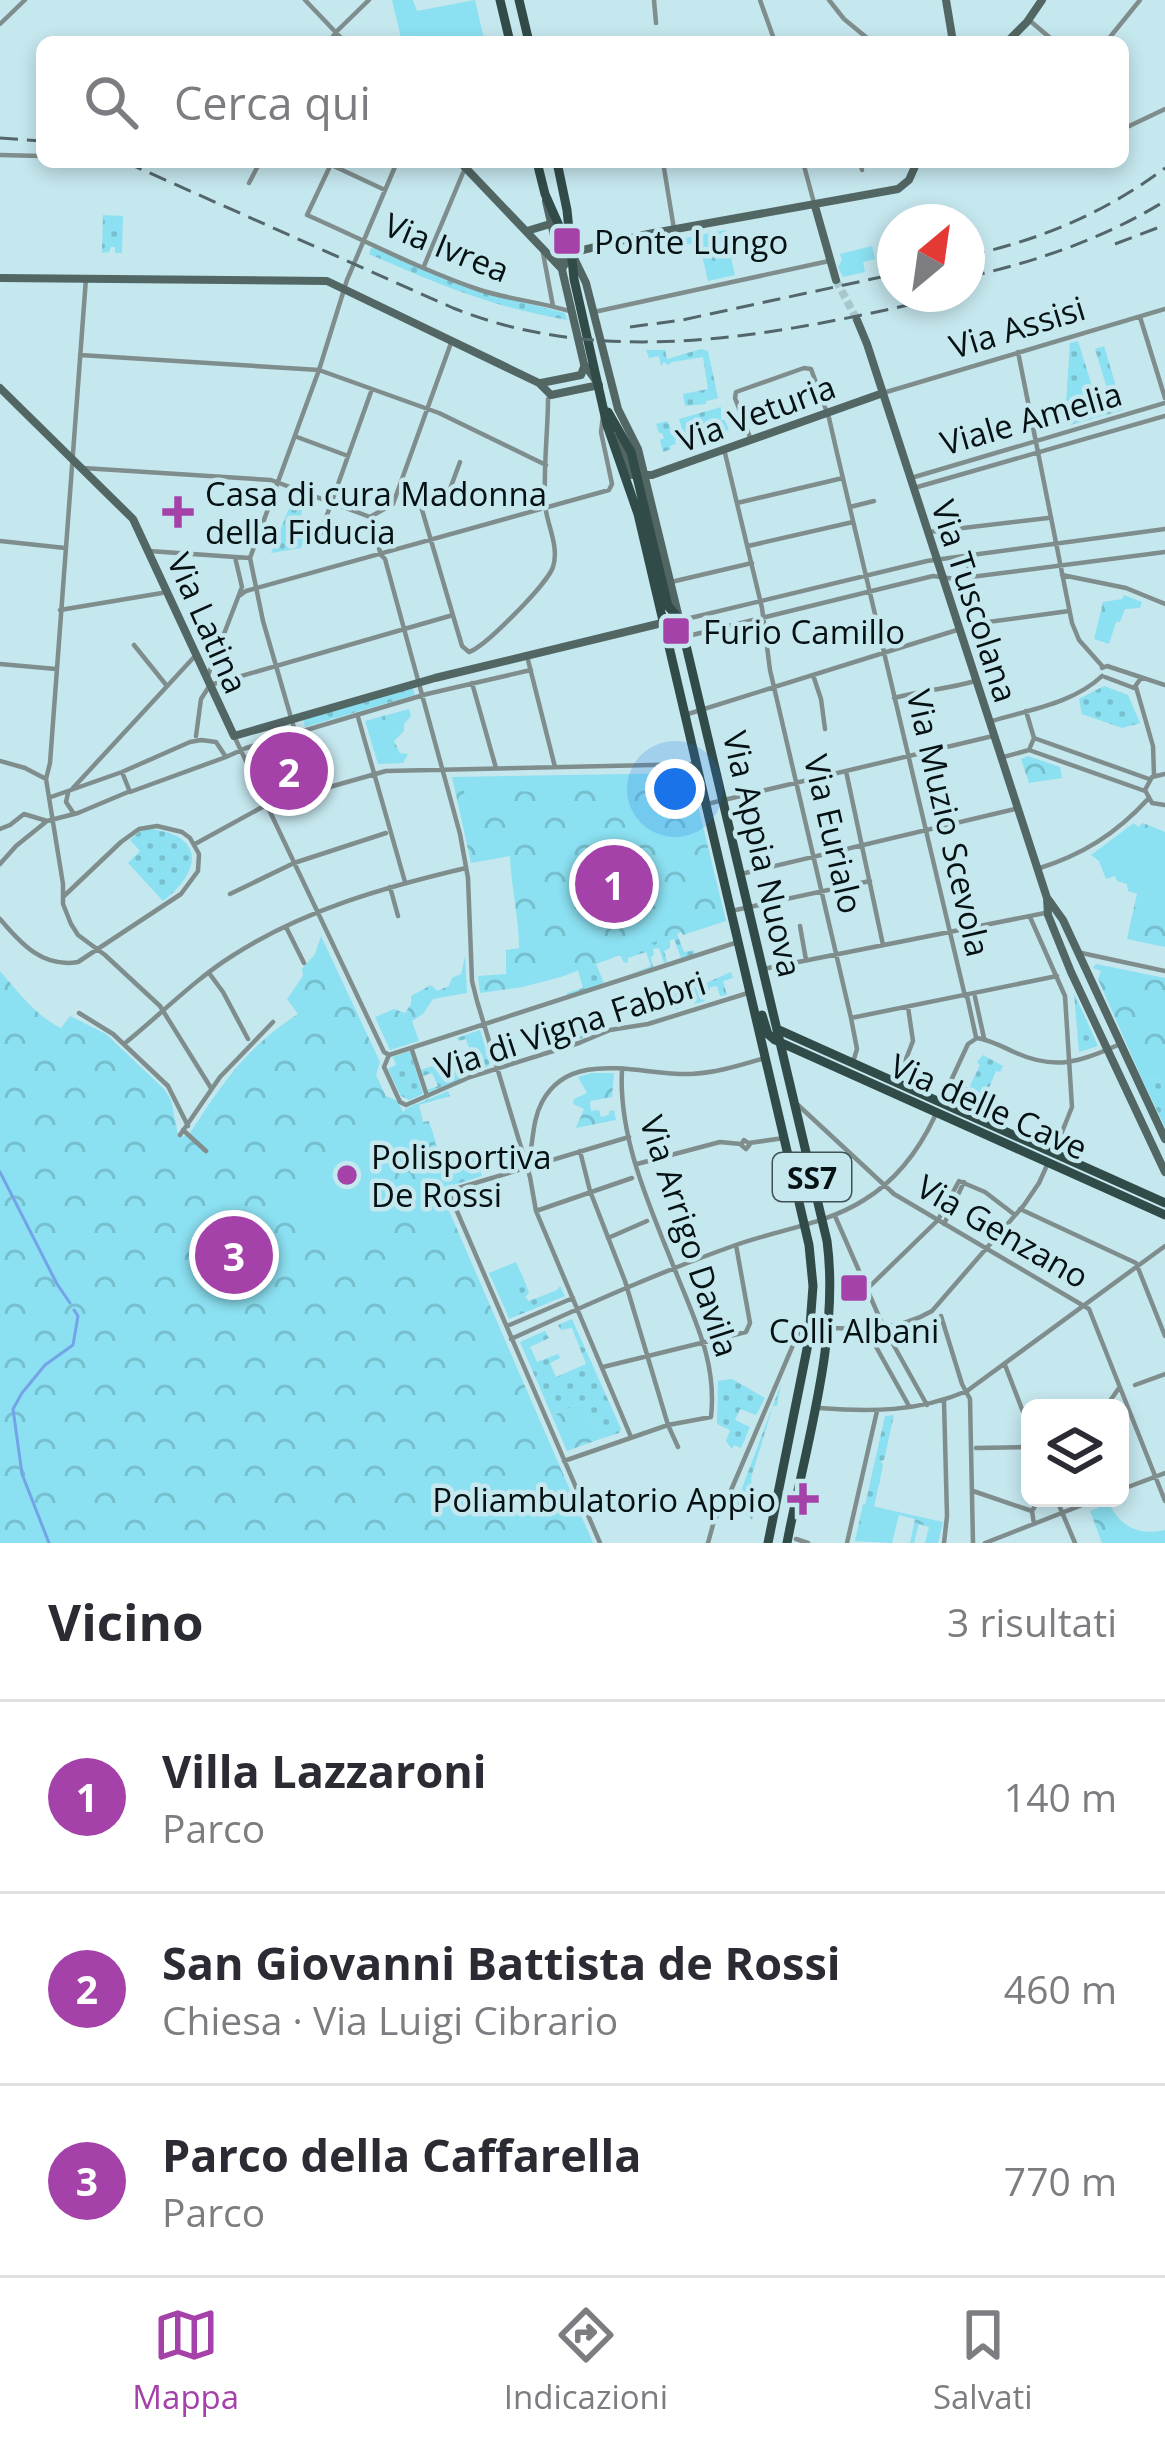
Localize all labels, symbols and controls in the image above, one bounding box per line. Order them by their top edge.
search box [36,36,1129,168]
icon: search [78,69,144,135]
text: Cerca qui [174,72,371,133]
street label: Via Ivrea [378,202,516,292]
north arrow [877,204,985,312]
place label: Ponte Lungo [594,219,788,264]
marker: Ponte Lungo [551,225,583,257]
street label: Via Assisi [944,285,1090,369]
street label: Via Veturia [671,364,841,462]
street label: Viale Amelia [935,371,1127,465]
place label: Casa di cura Madonna della Fiducia [205,471,547,554]
street label: Via Tuscolana [921,494,1029,708]
marker: Casa di cura Madonna della Fiducia [162,496,194,528]
street label: Via Latina [157,546,259,700]
place label: Furio Camillo [703,609,905,654]
marker: Furio Camillo [660,615,692,647]
street label: Via Muzio Scevola [896,685,1002,961]
pin: 2 [250,726,328,816]
street label: Via Appia Nuova [713,727,813,981]
street label: Via Eurialo [794,750,874,918]
your location [645,759,705,819]
pin: 1 [575,839,653,929]
street label: Via di Vigna Fabbri [429,960,711,1090]
street label: Via delle Cave [883,1042,1095,1170]
street label: Via Arrigo Davila [630,1110,750,1362]
place label: Polisportiva De Rossi [371,1134,552,1217]
road number: SS7 [773,1153,851,1201]
marker: Polisportiva De Rossi [334,1162,360,1188]
street label: Via Genzano [909,1164,1097,1298]
pin: 3 [195,1210,273,1300]
marker: Colli Albani [838,1272,870,1304]
place label: Colli Albani [769,1308,939,1353]
map controls [1021,1399,1129,1507]
button: layers [1021,1399,1129,1507]
place label: Poliambulatorio Appio [432,1477,776,1522]
marker: Poliambulatorio Appio [787,1483,819,1515]
text: Vicino [48,1586,204,1656]
text: 3 risultati [947,1595,1117,1648]
text: Villa Lazzaroni [162,1740,487,1801]
text: 1 [76,1770,98,1823]
text: 140 m [1004,1770,1117,1823]
text: Parco [162,1801,265,1854]
text: San Giovanni Battista de Rossi [162,1932,841,1993]
text: 2 [76,1962,98,2015]
text: 460 m [1004,1962,1117,2015]
text: Chiesa · Via Luigi Cibrario [162,1993,618,2046]
text: Parco della Caffarella [162,2124,642,2185]
text: 3 [76,2154,98,2207]
text: 770 m [1004,2154,1117,2207]
text: Parco [162,2185,265,2238]
tab: Mappa [132,2302,239,2419]
tab: Indicazioni [504,2302,668,2419]
tab: Salvati [933,2302,1033,2419]

